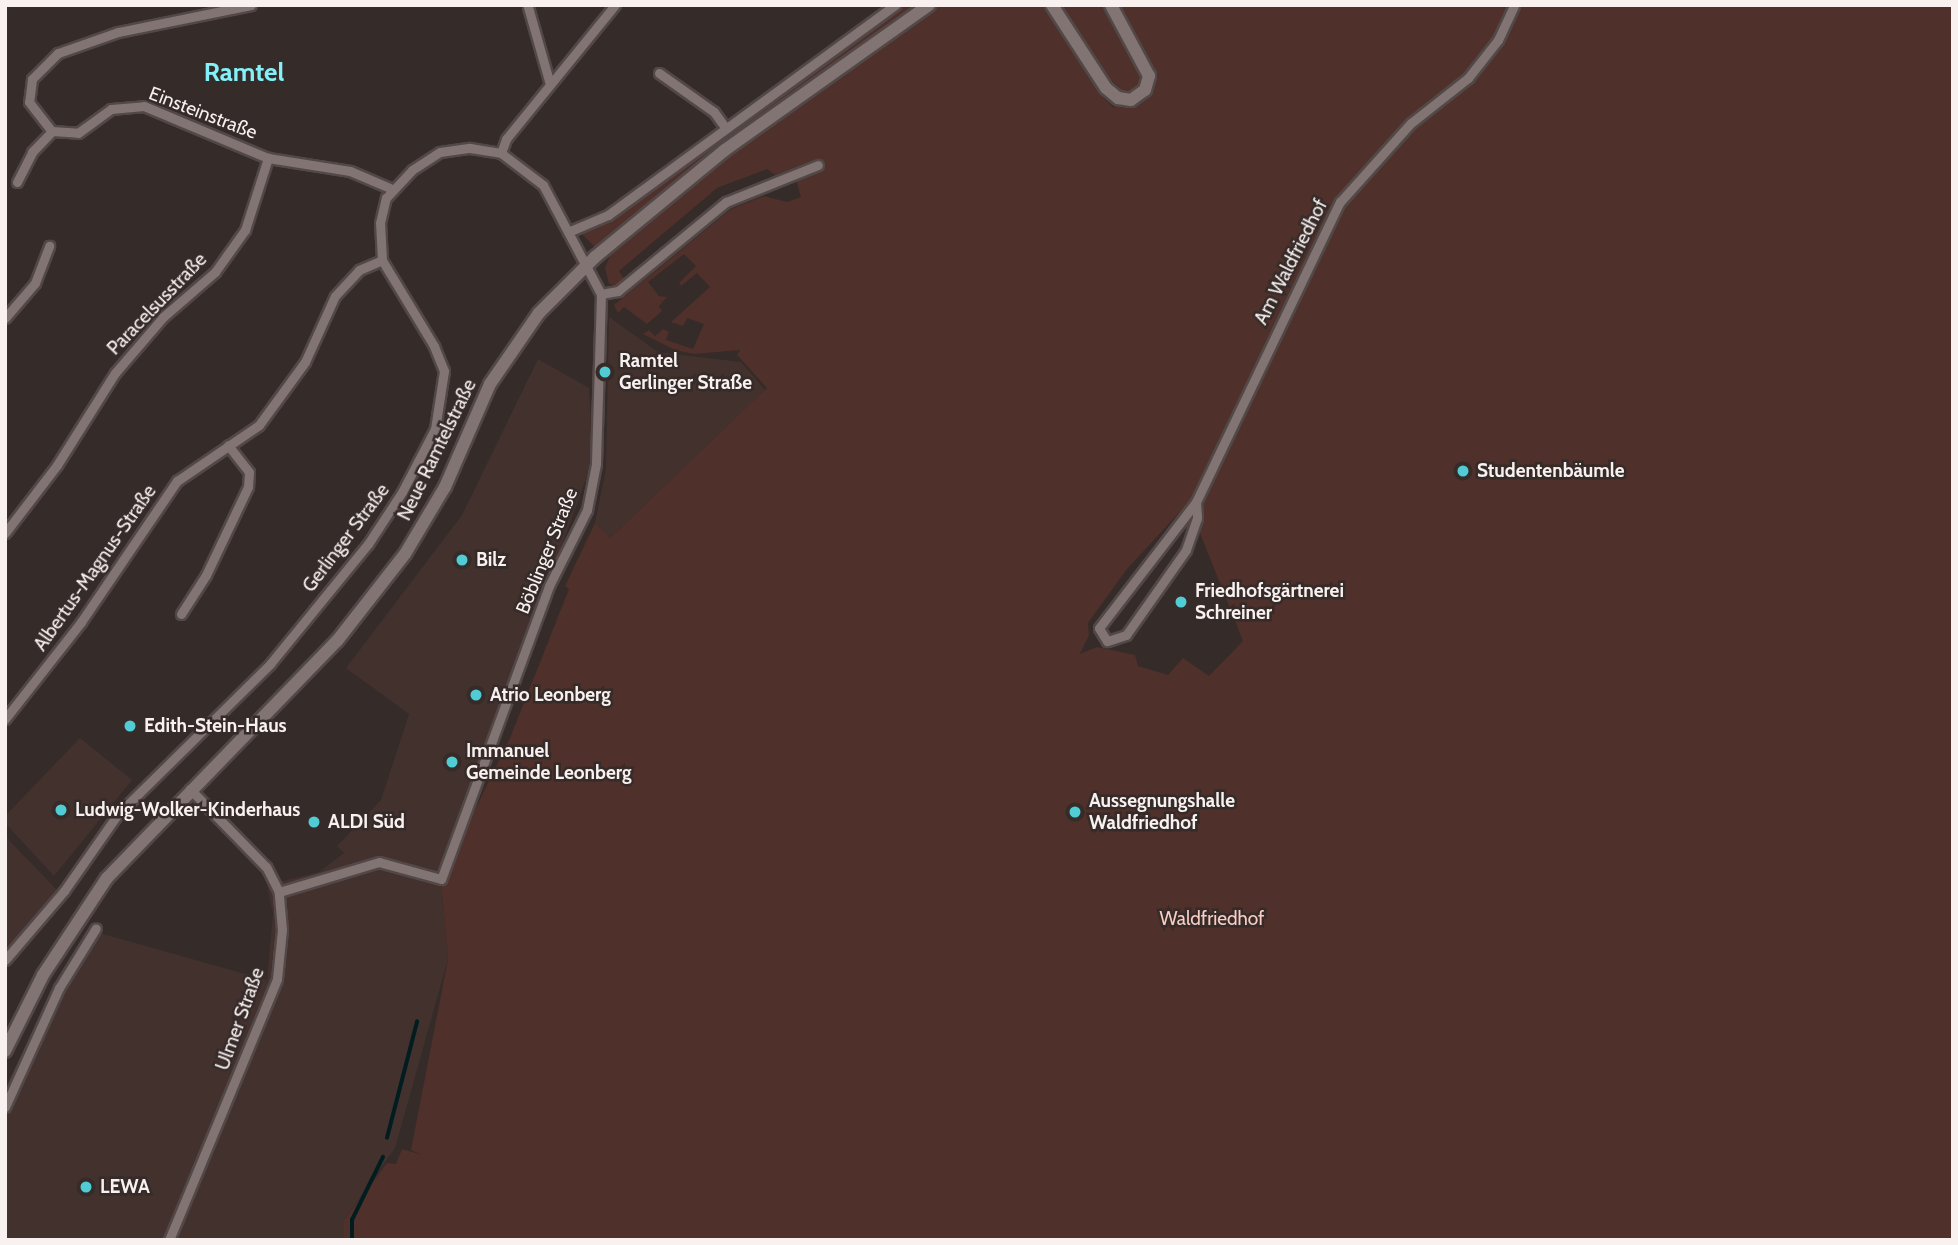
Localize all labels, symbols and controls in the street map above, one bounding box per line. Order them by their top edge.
district label: Ramtel [204,57,284,89]
street label: Einsteinstraße [146,82,260,144]
street label: Am Waldfriedhof [1250,196,1332,328]
street label: Paracelsusstraße [103,248,211,360]
place label: Ramtel Gerlinger Straße [619,350,752,394]
marker: Ramtel Gerlinger Straße [597,364,613,380]
street label: Neue Ramtelstraße [393,376,481,524]
place label: Studentenbäumle [1477,460,1625,482]
marker: Studentenbäumle [1455,463,1471,479]
street label: Gerlinger Straße [298,479,394,597]
street label: Albertus-Magnus-Straße [29,481,161,655]
street label: Böblinger Straße [511,485,583,617]
place label: Bilz [476,549,506,571]
marker: Bilz [454,552,470,568]
place label: Friedhofsgärtnerei Schreiner [1195,580,1344,624]
marker: Friedhofsgärtnerei Schreiner [1173,594,1189,610]
place label: Atrio Leonberg [490,684,611,706]
marker: Atrio Leonberg [468,687,484,703]
place label: Edith-Stein-Haus [144,715,287,737]
marker: Edith-Stein-Haus [122,718,138,734]
place label: Immanuel Gemeinde Leonberg [466,740,631,784]
marker: Immanuel Gemeinde Leonberg [444,754,460,770]
place label: Aussegnungshalle Waldfriedhof [1089,790,1235,834]
place label: Ludwig-Wolker-Kinderhaus [75,799,300,821]
marker: Ludwig-Wolker-Kinderhaus [53,802,69,818]
marker: Aussegnungshalle Waldfriedhof [1067,804,1083,820]
place label: ALDI Süd [328,811,405,833]
marker: ALDI Süd [306,814,322,830]
park label: Waldfriedhof [1160,908,1264,930]
street label: Ulmer Straße [211,965,269,1073]
place label: LEWA [100,1176,150,1198]
marker: LEWA [78,1179,94,1195]

